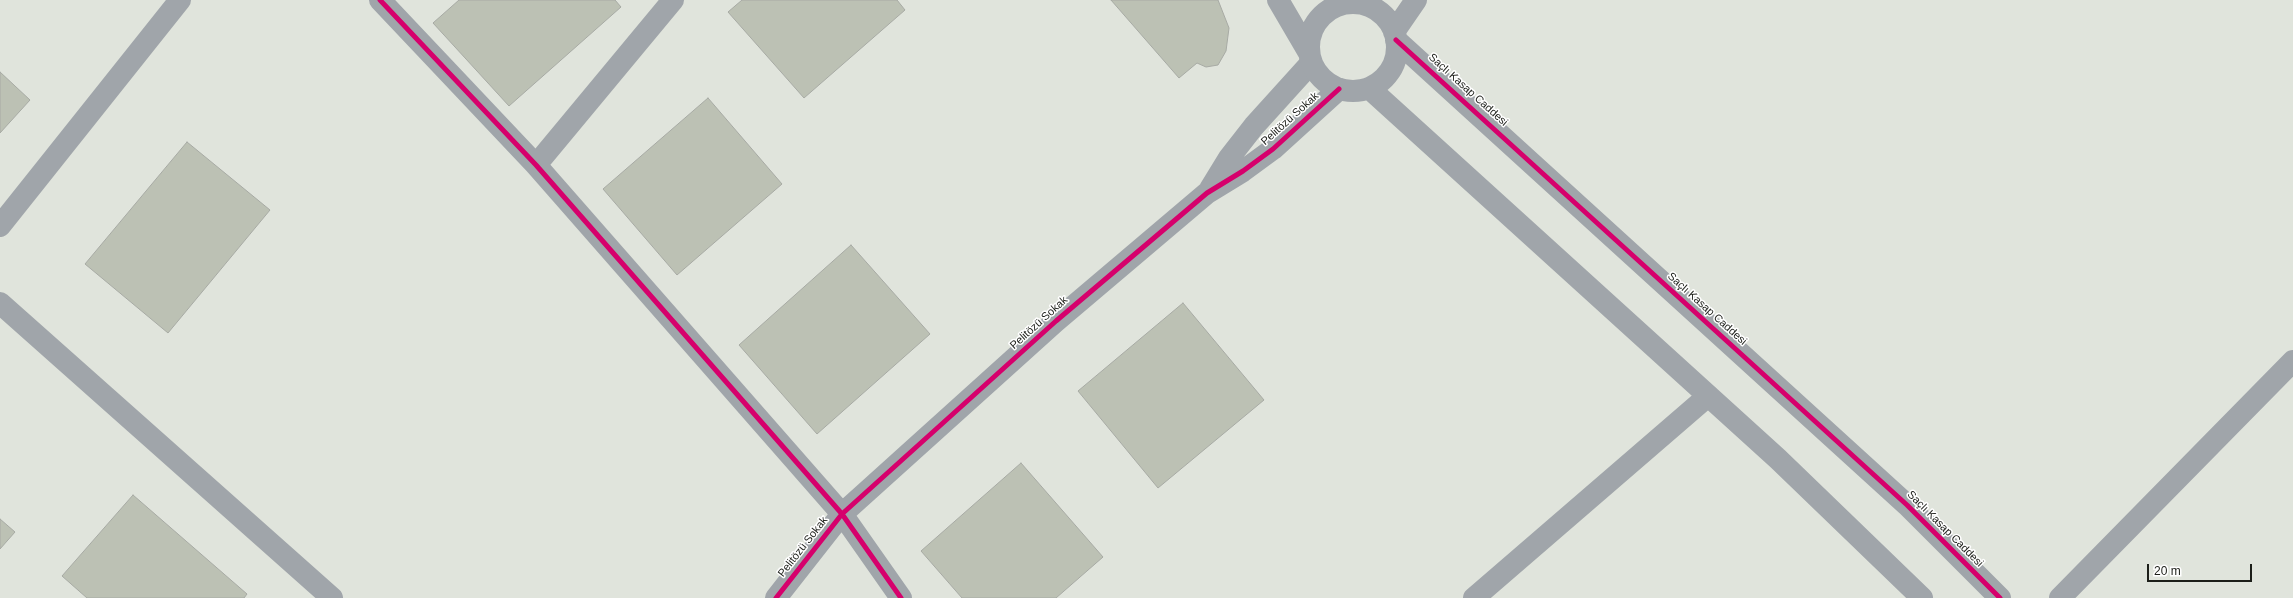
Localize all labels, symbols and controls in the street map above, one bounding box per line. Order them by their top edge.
street label: Saçlı Kasap Caddesi [1426,51,1510,129]
street label: Pelitözü Sokak [1259,90,1321,148]
street label: Saçlı Kasap Caddesi [1665,270,1749,348]
street label: Pelitözü Sokak [1008,294,1070,352]
street label: Saçlı Kasap Caddesi [1904,488,1986,570]
street label: Pelitözü Sokak [775,514,831,580]
scale bar [2149,556,2254,582]
text: 20 m [2154,564,2181,578]

